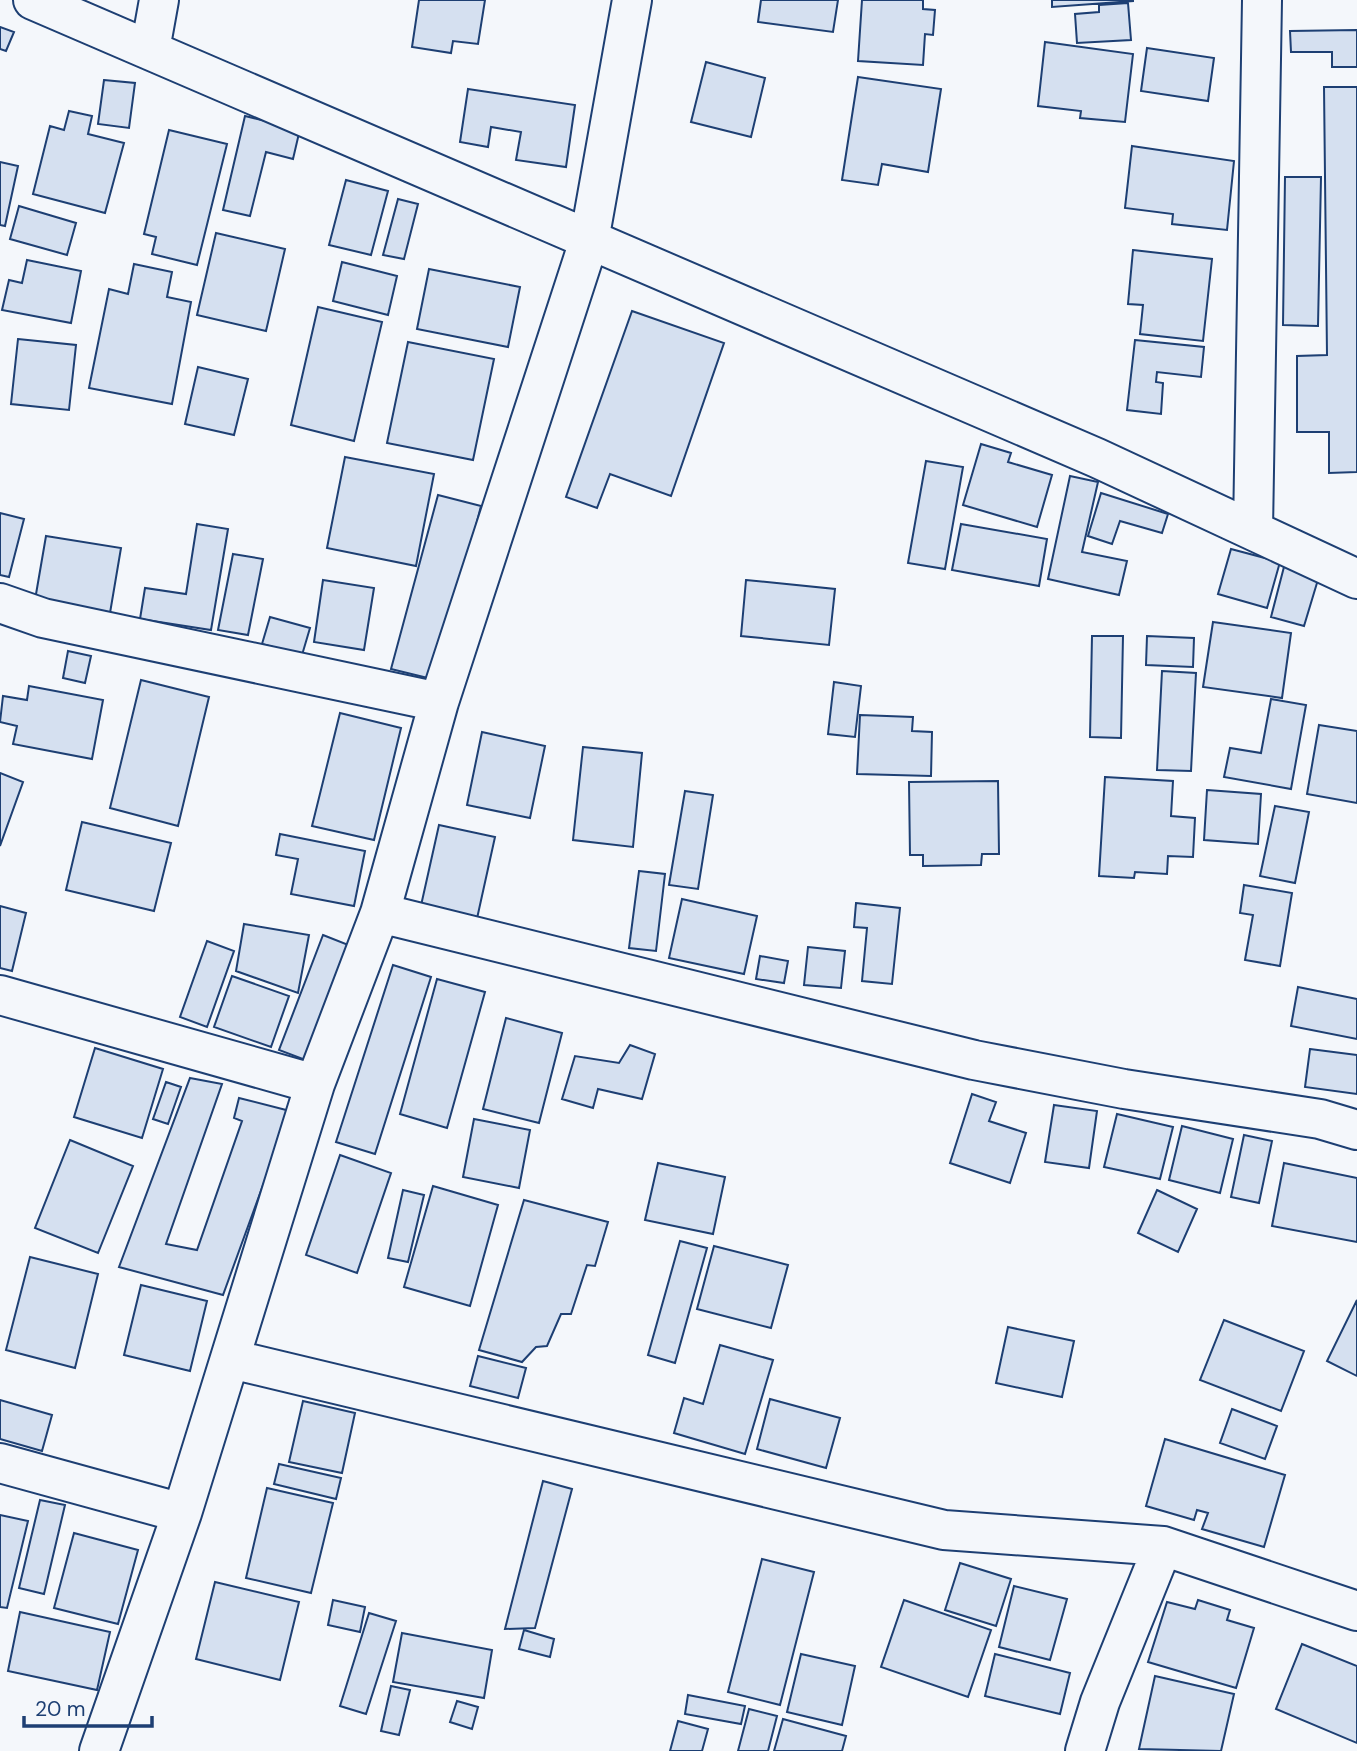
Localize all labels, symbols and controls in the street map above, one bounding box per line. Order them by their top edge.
scale bar [24,1684,152,1728]
text: 20 m [35,1695,86,1723]

